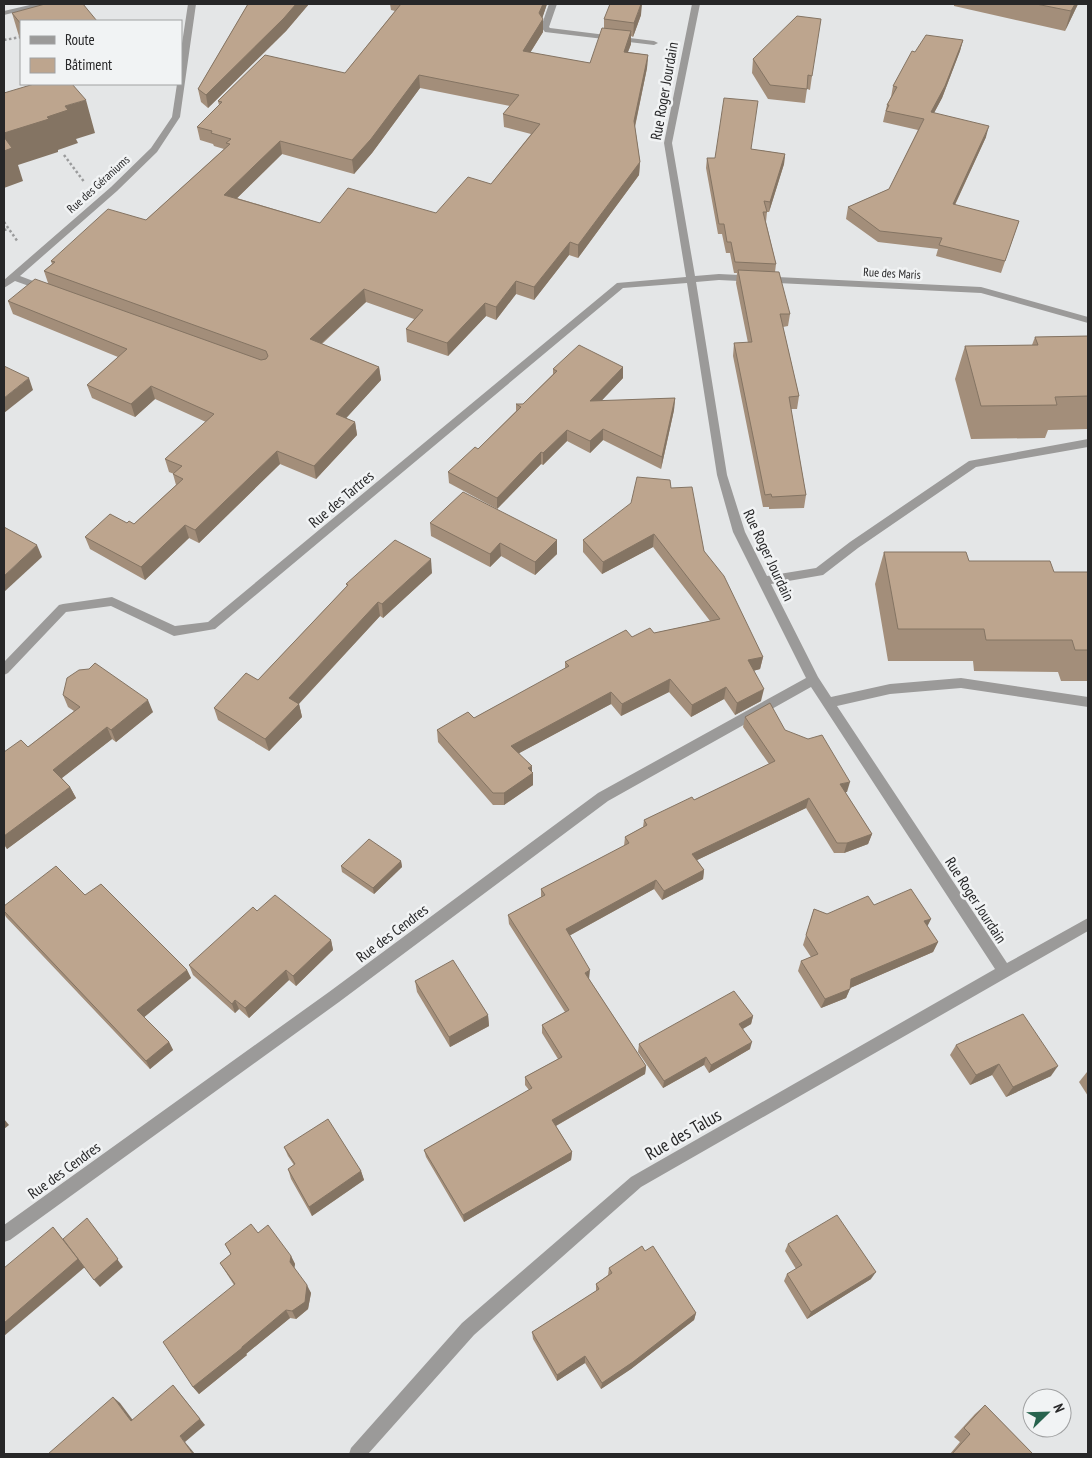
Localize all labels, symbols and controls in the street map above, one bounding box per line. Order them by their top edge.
legend [20,20,182,85]
text: Route [65,30,95,49]
street label: Rue Roger Jourdain [646,41,682,141]
text: Bâtiment [65,55,112,74]
street label: Rue des Géraniums [64,152,132,216]
street label: Rue des Maris [863,264,921,282]
street label: Rue des Tartres [305,466,377,532]
street label: Rue Roger Jourdain [739,506,799,604]
street label: Rue Roger Jourdain [941,853,1011,947]
street label: Rue des Cendres [352,900,432,966]
street label: Rue des Talus [641,1103,725,1165]
street label: Rue des Cendres [24,1137,104,1203]
north arrow [1022,1388,1072,1438]
text: N [1049,1401,1069,1415]

